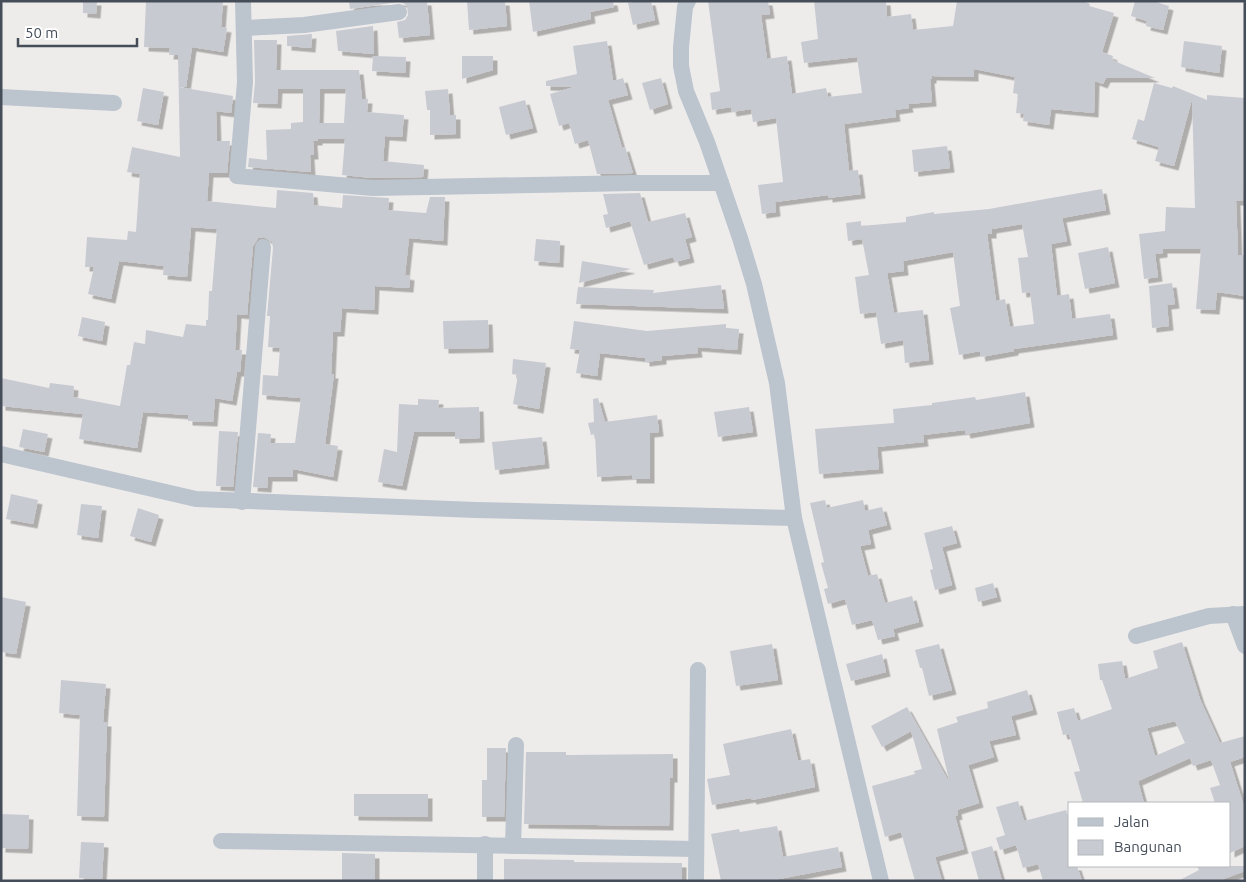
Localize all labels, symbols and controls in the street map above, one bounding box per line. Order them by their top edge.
scale bar [18,15,136,47]
text: 50 m [25,24,58,41]
legend [1068,802,1231,867]
text: Jalan [1114,813,1149,830]
text: Bangunan [1114,838,1182,855]

